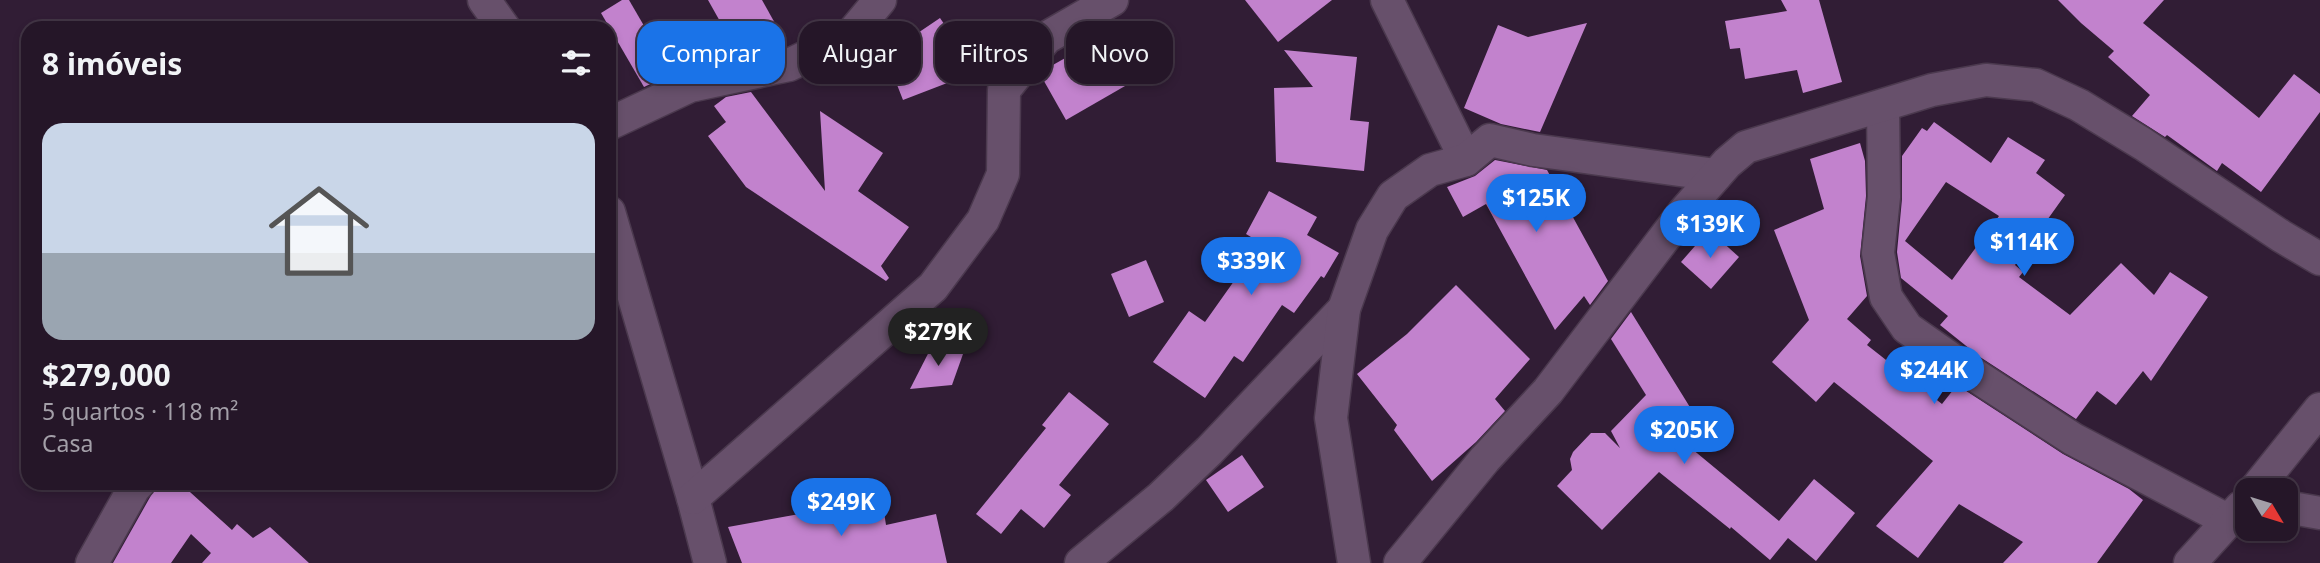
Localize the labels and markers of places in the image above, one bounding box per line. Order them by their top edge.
pin: $125K [1487,174,1585,234]
pin: $139K [1661,201,1759,260]
pin: $114K [1975,218,2073,278]
pin: $339K [1202,238,1300,297]
pin: $279K [889,308,987,368]
pin: $244K [1885,346,1983,406]
pin: $205K [1635,406,1733,466]
pin: $249K [792,478,890,538]

